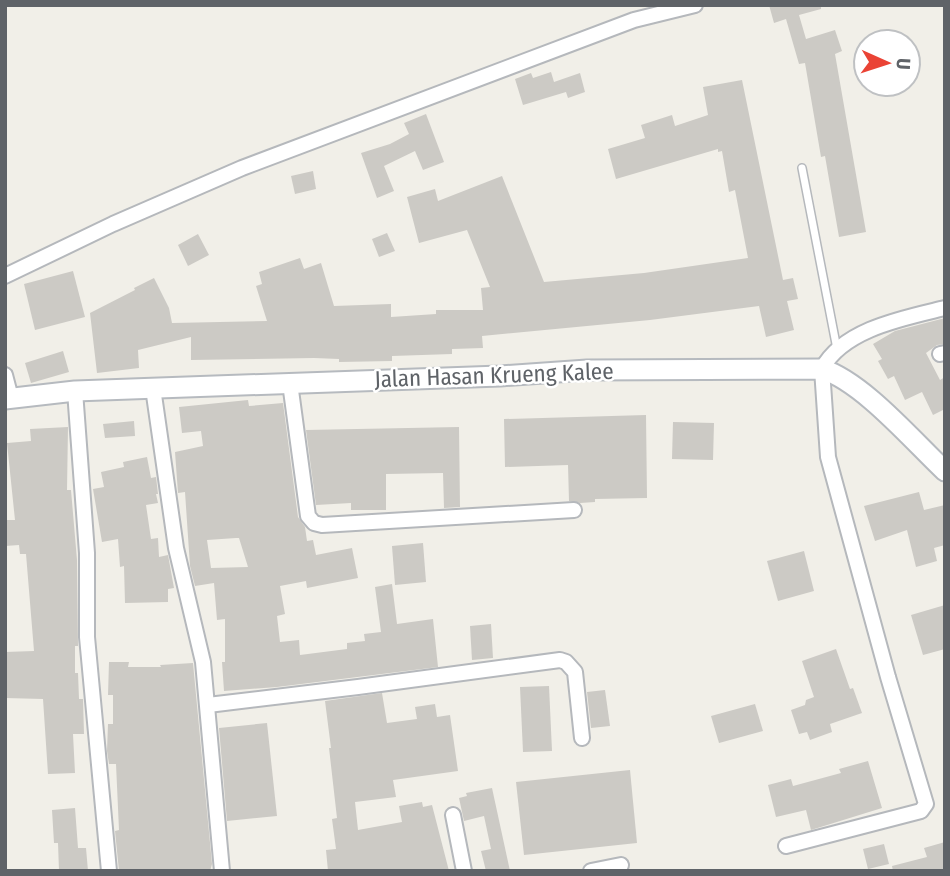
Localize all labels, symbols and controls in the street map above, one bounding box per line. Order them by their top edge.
north arrow [852,28,922,98]
text: U [892,58,915,70]
street label: Jalan Hasan Krueng Kalee [374,357,614,393]

